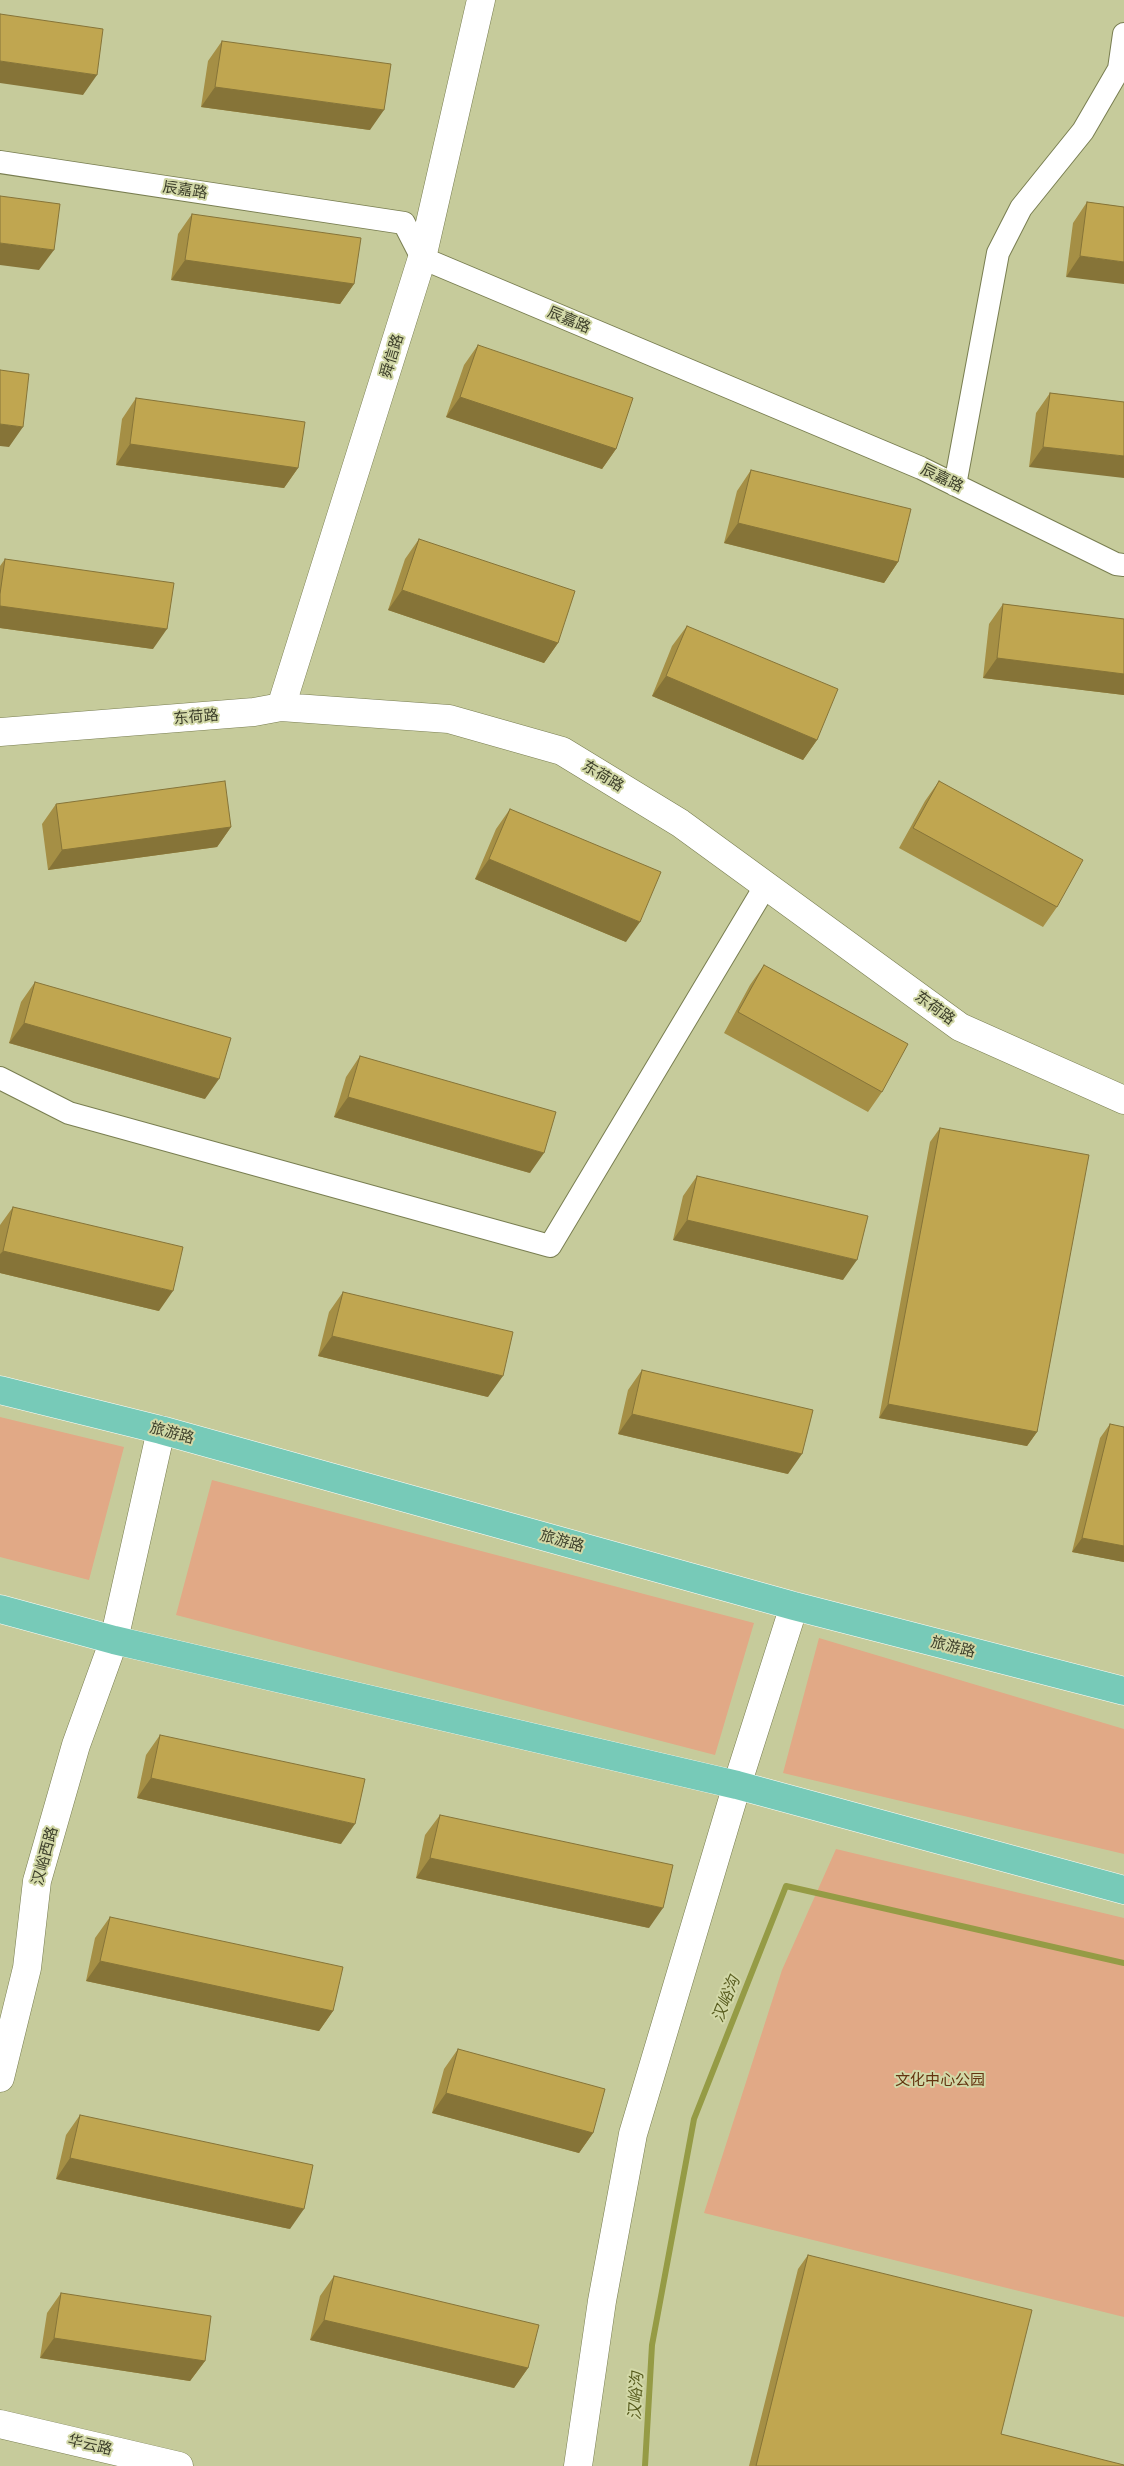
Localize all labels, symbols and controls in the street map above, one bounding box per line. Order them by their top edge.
street label: 辰嘉路 [161,178,209,202]
street label: 辰嘉路 [545,303,593,337]
street label: 舜信路 [377,332,407,380]
street label: 辰嘉路 [918,460,966,496]
street label: 东荷路 [173,706,219,728]
street label: 东荷路 [579,757,627,795]
street label: 东荷路 [912,987,958,1029]
street label: 旅游路 [148,1418,196,1448]
street label: 旅游路 [538,1526,586,1556]
street label: 旅游路 [929,1633,977,1661]
street label: 汉峪西路 [29,1825,61,1887]
water label: 汉峪沟 [708,1973,744,2025]
park label: 文化中心公园 [895,2071,985,2089]
water label: 汉峪沟 [625,2372,647,2420]
street label: 华云路 [66,2431,114,2459]

